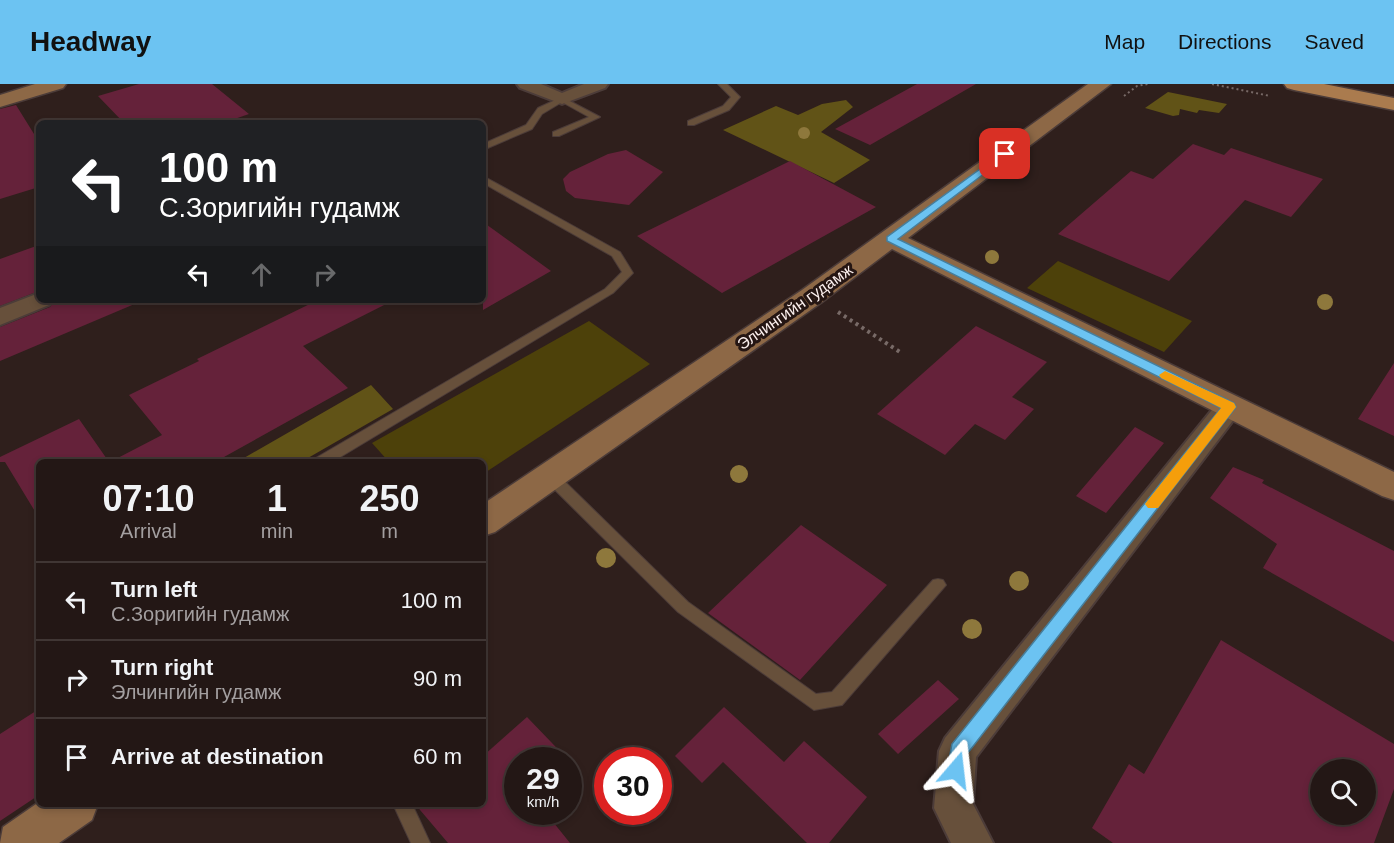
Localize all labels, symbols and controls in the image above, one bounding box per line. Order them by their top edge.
text: Headway [30,26,151,57]
text: Map [1104,30,1145,53]
text: Directions [1178,30,1271,53]
text: Saved [1304,30,1364,53]
pin [979,128,1030,179]
icon: arrive [988,137,1021,170]
icon: left [60,144,138,222]
text: 100 m [159,144,278,191]
text: С.Зоригийн гудамж [159,193,400,223]
icon: left [182,258,215,291]
icon: ahead [245,258,278,291]
icon: right [308,258,341,291]
street label: Элчингийн гудамж [734,261,856,353]
text: 07:10 [102,478,194,519]
text: 1 [267,478,287,519]
text: 250 [359,478,420,519]
text: Arrival [120,520,177,542]
text: min [261,520,293,542]
text: m [381,520,398,542]
text: Turn left [111,577,197,602]
icon: left [60,585,93,618]
text: 100 m [401,588,462,613]
text: С.Зоригийн гудамж [111,603,289,625]
text: Turn right [111,655,213,680]
icon: right [60,663,93,696]
text: 90 m [413,666,462,691]
text: Элчингийн гудамж [111,681,281,703]
position arrow [924,738,988,802]
icon: arrive [60,741,93,774]
text: Arrive at destination [111,744,324,769]
text: 60 m [413,744,462,769]
speed limit sign: 30 [594,747,672,825]
map controls [1310,759,1376,825]
button: search [1310,759,1376,825]
text: 29 [526,762,560,795]
text: km/h [527,793,559,810]

